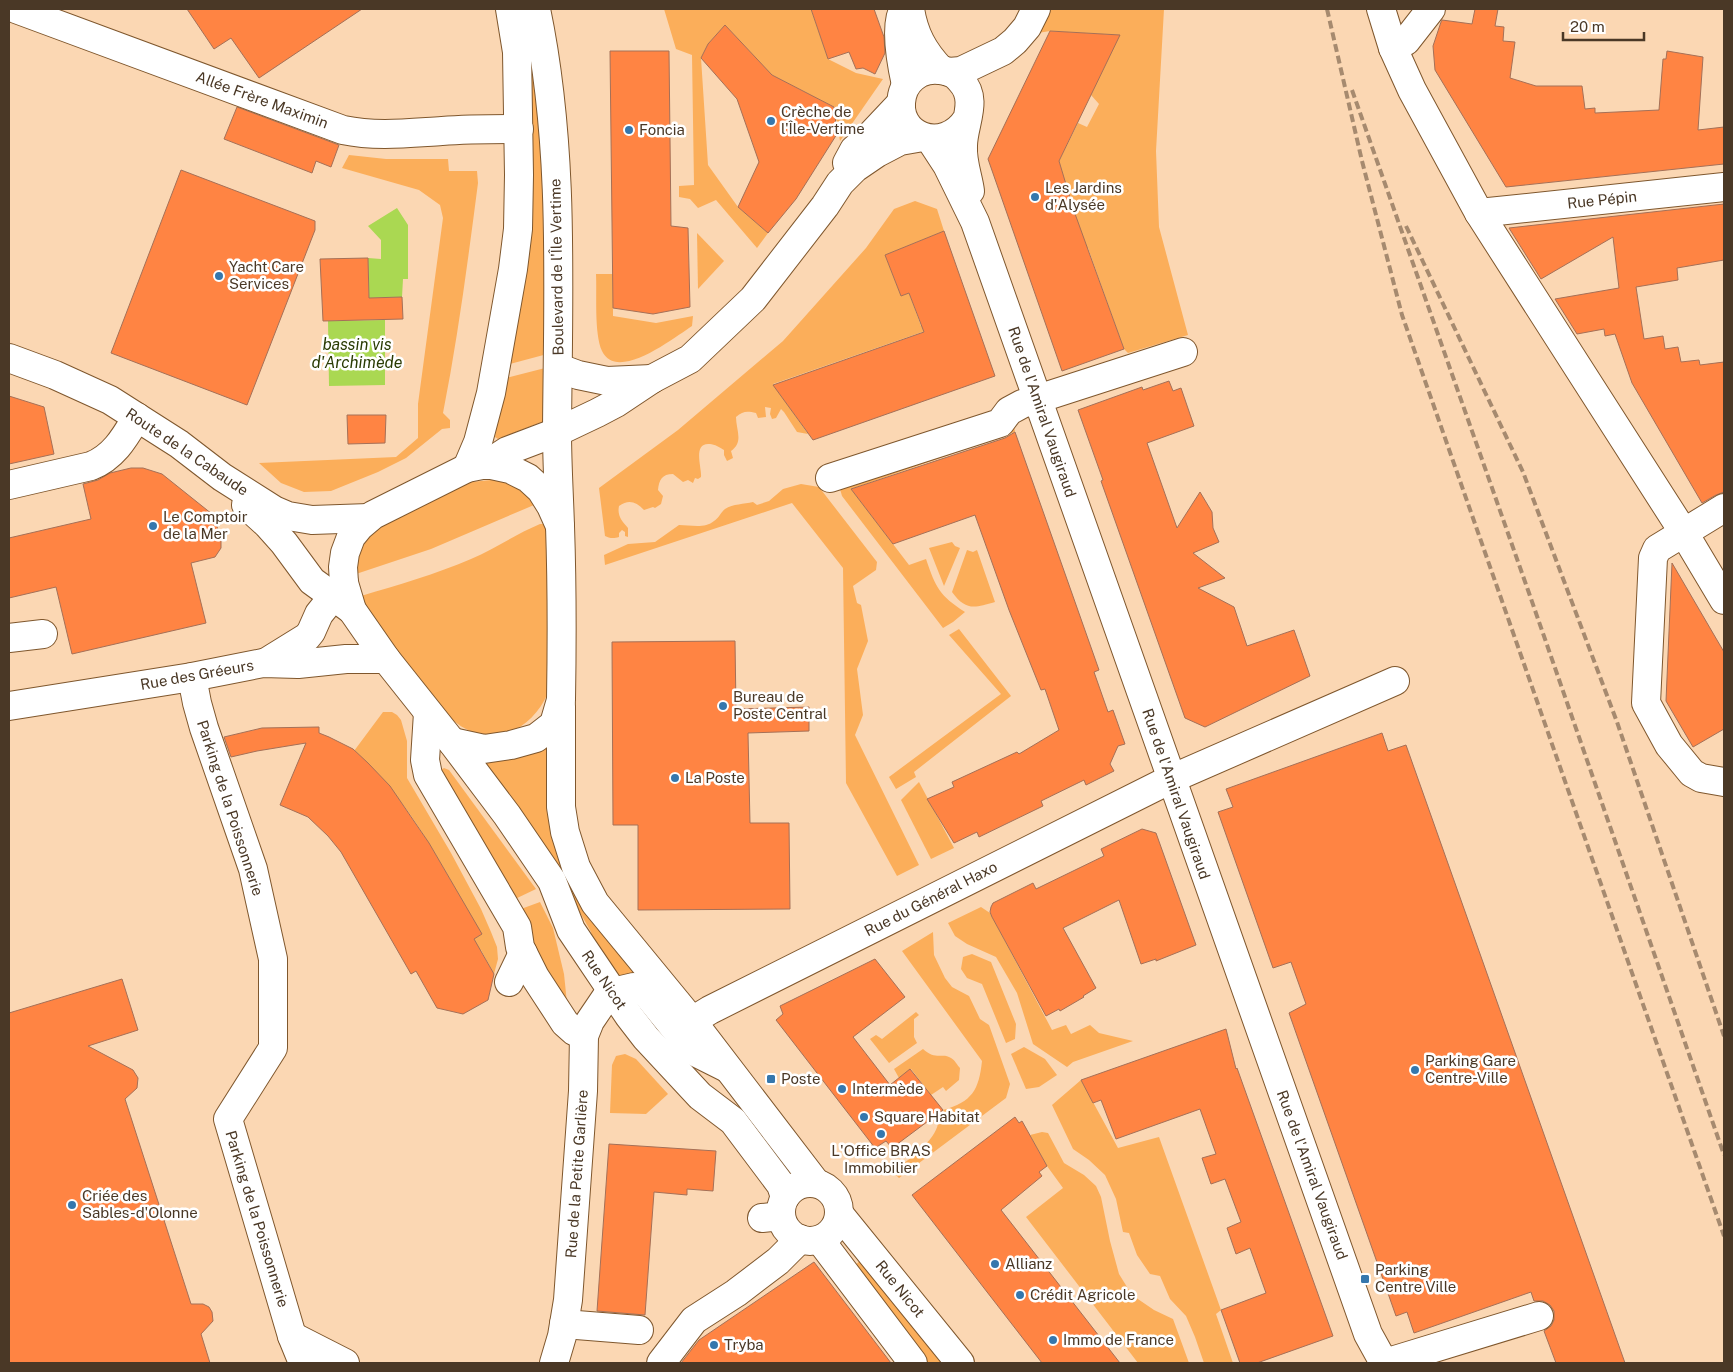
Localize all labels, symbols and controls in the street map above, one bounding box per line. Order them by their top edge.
scale bar [1563,10,1644,42]
text: 20 m [1570,18,1605,35]
street label: Allée Frère Maximin [194,68,331,131]
place label: Crèche de l'Île-Vertime [781,103,865,137]
marker: Crèche de l'Île-Vertime [765,115,777,127]
place label: Foncia [639,121,685,138]
marker: Foncia [623,124,635,136]
street label: Boulevard de l'Île Vertime [546,178,567,356]
place label: Les Jardins d'Alysée [1045,179,1122,213]
street label: Rue Pépin [1566,187,1638,212]
marker: Les Jardins d'Alysée [1029,191,1041,203]
place label: Yacht Care Services [229,258,304,292]
marker: Yacht Care Services [213,270,225,282]
street label: Rue de l'Amiral Vaugiraud [1005,324,1080,499]
water label: bassin vis d'Archimède [311,335,403,372]
street label: Route de la Cabaude [123,404,252,499]
place label: Le Comptoir de la Mer [163,508,248,542]
marker: Le Comptoir de la Mer [147,520,159,532]
street label: Rue des Gréeurs [139,656,255,693]
place label: Bureau de Poste Central [733,688,827,722]
marker: Bureau de Poste Central [717,700,729,712]
street label: Rue de l'Amiral Vaugiraud [1139,706,1214,881]
street label: Parking de la Poissonnerie [194,718,267,898]
place label: La Poste [685,769,745,786]
marker: La Poste [669,772,681,784]
street label: Rue du Général Haxo [861,858,1000,939]
street label: Rue Nicot [578,947,631,1013]
place label: Parking Gare Centre-Ville [1425,1052,1516,1086]
marker: Parking Gare Centre-Ville [1409,1064,1421,1076]
place label: Poste [781,1070,820,1087]
marker: Poste [765,1073,777,1085]
place label: Intermède [852,1080,924,1097]
marker: Intermède [836,1083,848,1095]
street label: Rue de l'Amiral Vaugiraud [1274,1088,1351,1262]
street label: Rue de la Petite Garlière [562,1089,591,1259]
place label: Square Habitat [874,1108,980,1125]
marker: Square Habitat [858,1111,870,1123]
street label: Parking de la Poissonnerie [222,1128,292,1309]
marker: L'Office BRAS Immobilier [875,1128,887,1140]
place label: L'Office BRAS Immobilier [831,1142,931,1176]
place label: Criée des Sables-d'Olonne [82,1187,198,1221]
marker: Criée des Sables-d'Olonne [66,1199,78,1211]
place label: Allianz [1005,1255,1052,1272]
street label: Rue Nicot [872,1257,928,1321]
marker: Allianz [989,1258,1001,1270]
place label: Parking Centre Ville [1375,1261,1456,1295]
marker: Parking Centre Ville [1359,1273,1371,1285]
place label: Crédit Agricole [1030,1286,1135,1303]
marker: Crédit Agricole [1014,1289,1026,1301]
place label: Immo de France [1063,1331,1174,1348]
marker: Immo de France [1047,1334,1059,1346]
place label: Tryba [724,1336,764,1353]
marker: Tryba [708,1339,720,1351]

